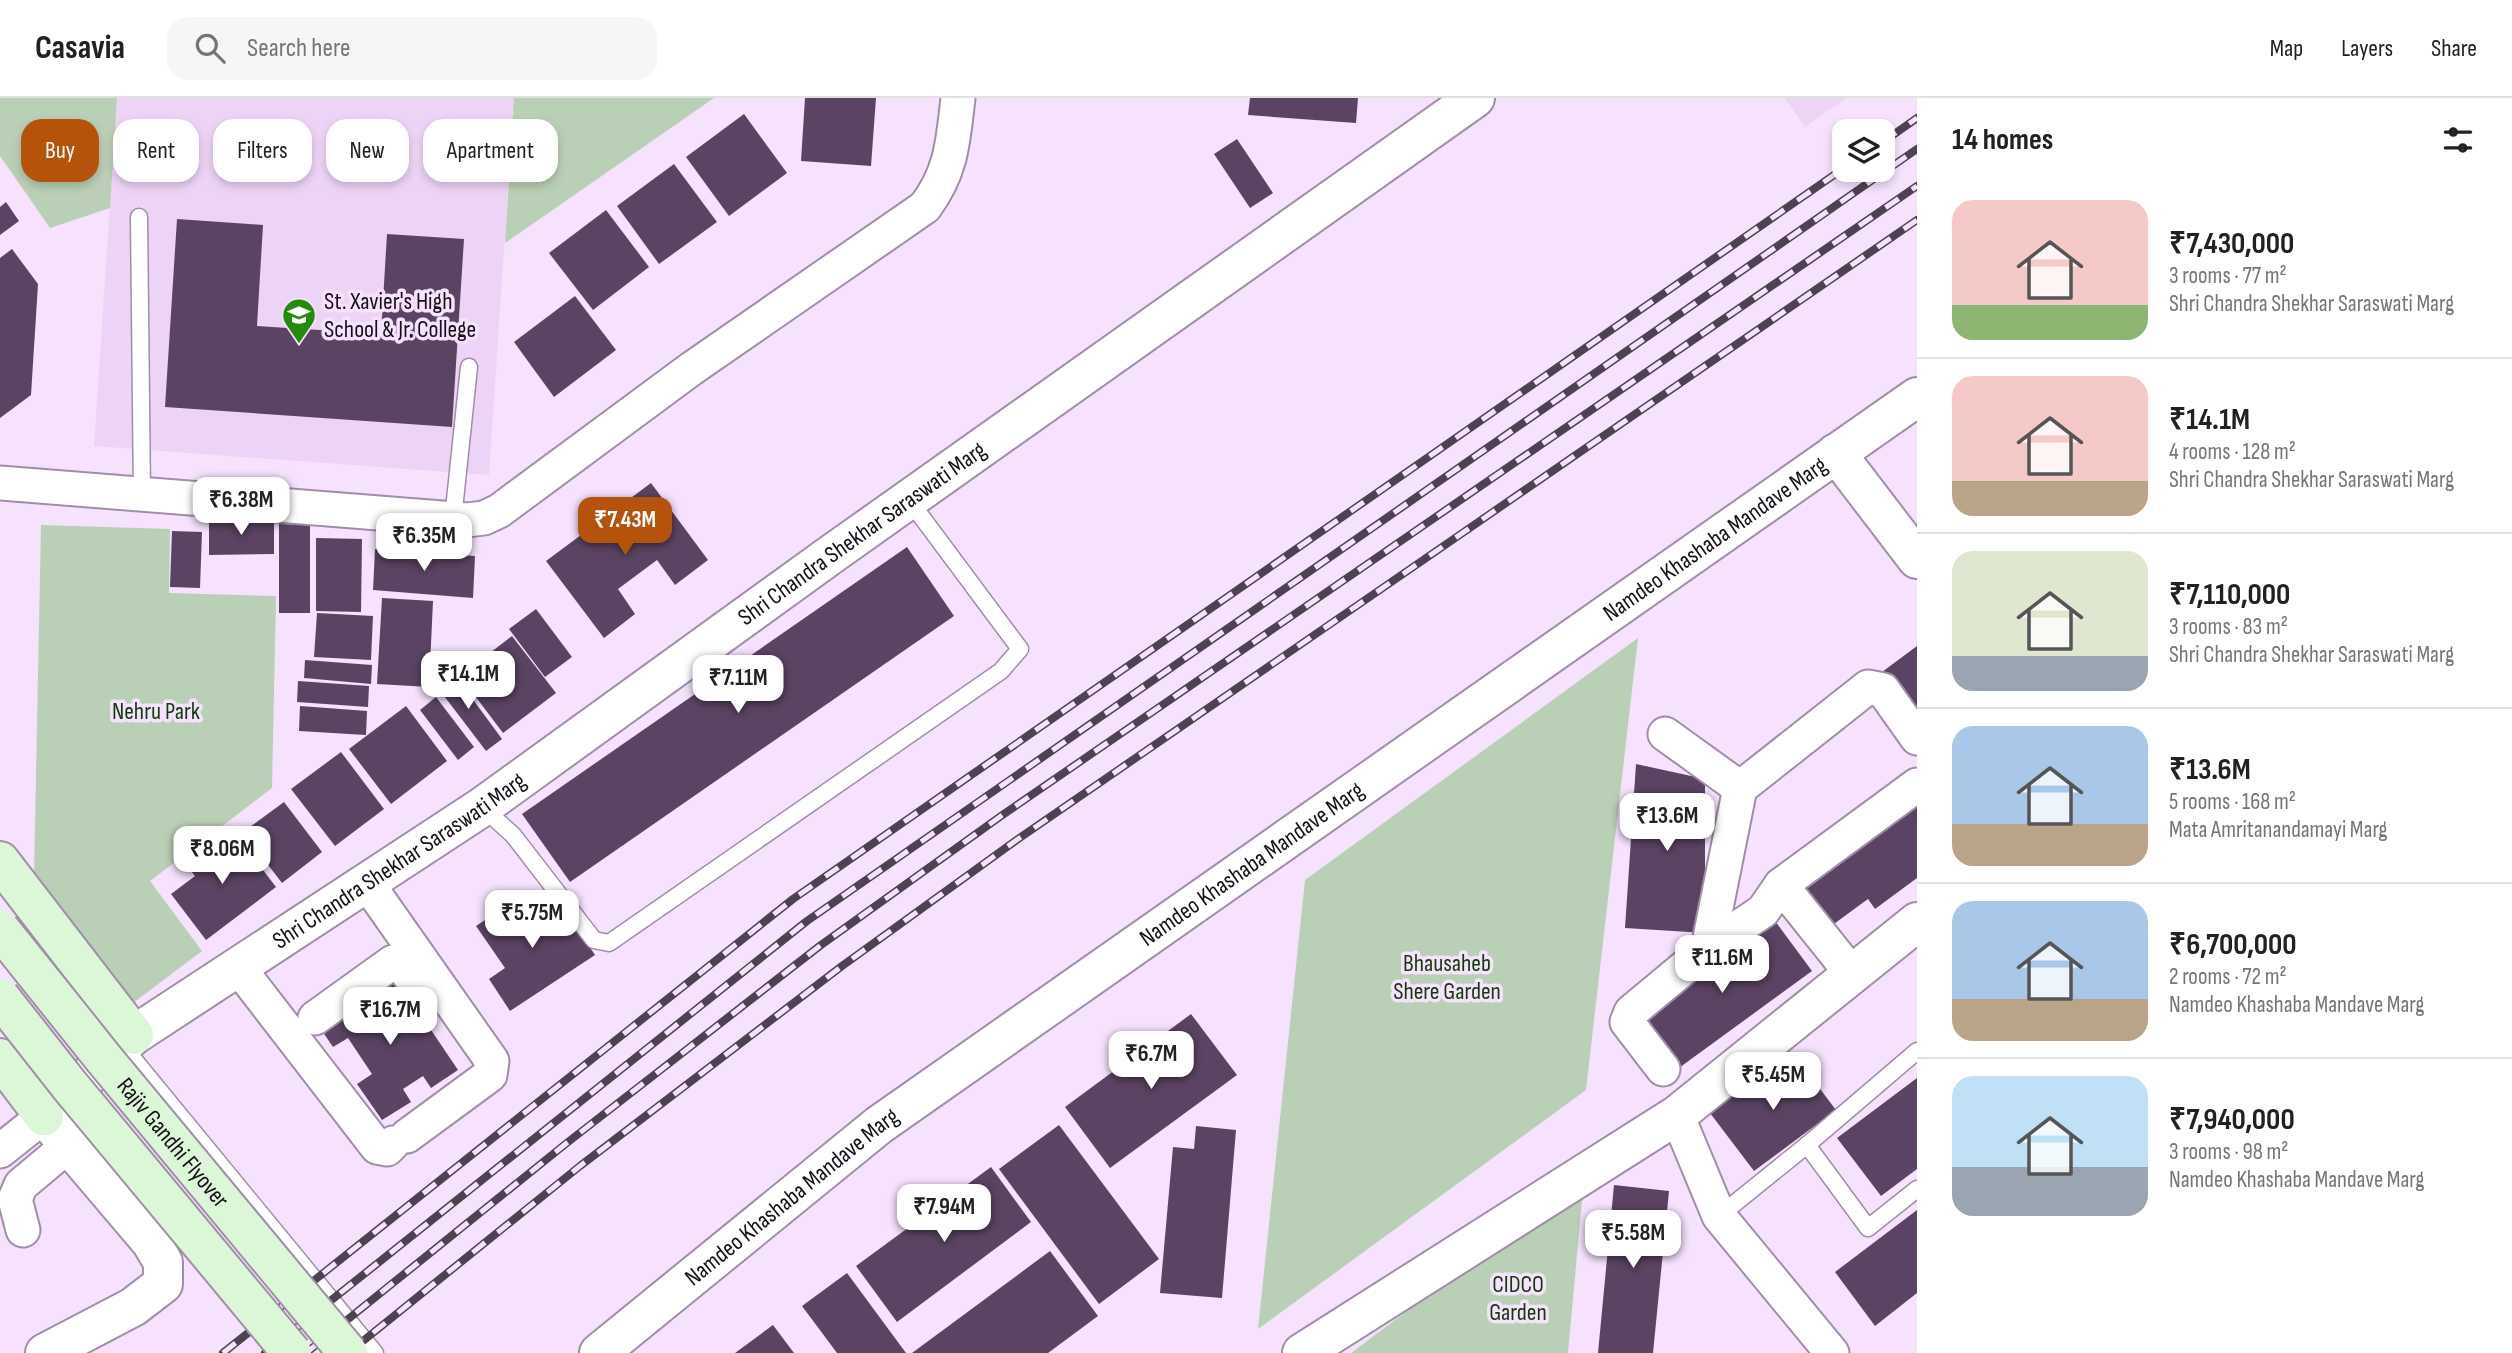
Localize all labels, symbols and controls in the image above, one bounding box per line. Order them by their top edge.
search box [167,17,657,80]
text: Casavia [35,28,125,68]
icon: search [191,29,229,67]
text: Search here [247,33,350,64]
text: Map [2270,34,2303,63]
text: Layers [2341,34,2393,63]
text: Share [2431,34,2477,63]
chip: Buy [21,119,99,182]
chip: Rent [113,119,199,182]
chip: Filters [213,119,312,182]
chip: New [326,119,409,182]
chip: Apartment [423,119,558,182]
map controls [1832,119,1895,182]
button: layers [1832,119,1895,182]
icon: filters [2439,121,2477,159]
text: 14 homes [1952,122,2053,158]
text: ₹7,430,000 [2169,226,2294,262]
icon: home [2008,228,2092,312]
text: 3 rooms · 77 m² [2169,262,2287,290]
place label: St. Xavier's High School & Jr. College [324,287,476,344]
text: Shri Chandra Shekhar Saraswati Marg [2169,290,2454,318]
school or university icon: St. Xavier's High School & Jr. College [280,296,318,345]
text: ₹14.1M [2169,402,2250,438]
icon: home [2008,404,2092,488]
street label: Shri Chandra Shekhar Saraswati Marg [732,435,991,632]
text: 4 rooms · 128 m² [2169,438,2296,466]
street label: Namdeo Khashaba Mandave Marg [1597,450,1832,627]
text: Shri Chandra Shekhar Saraswati Marg [2169,466,2454,494]
pin: ₹6.38M [184,478,298,537]
text: ₹6.38M [209,486,273,514]
pin: ₹7.43M [568,498,682,557]
text: ₹7.43M [594,506,656,534]
pin: ₹6.35M [367,514,481,573]
text: ₹6.35M [392,522,456,550]
text: ₹7,110,000 [2169,577,2290,613]
icon: home [2008,579,2092,663]
text: 3 rooms · 83 m² [2169,613,2288,641]
text: Shri Chandra Shekhar Saraswati Marg [2169,641,2454,669]
pin: ₹14.1M [411,652,525,711]
pin: ₹7.11M [681,656,795,715]
text: ₹14.1M [437,660,499,688]
text: ₹7.11M [708,664,768,692]
park label: Nehru Park [112,697,200,726]
text: ₹13.6M [2169,752,2251,788]
icon: home [2008,754,2092,838]
street label: Shri Chandra Shekhar Saraswati Marg [267,766,531,955]
street label: Namdeo Khashaba Mandave Marg [1134,775,1369,952]
text: 5 rooms · 168 m² [2169,788,2296,816]
pin: ₹13.6M [1610,794,1724,853]
text: ₹13.6M [1636,802,1698,830]
text: Mata Amritanandamayi Marg [2169,816,2388,844]
pin: ₹8.06M [165,826,279,886]
text: ₹8.06M [190,835,254,863]
pin: ₹5.75M [475,890,589,950]
text: ₹5.75M [501,899,563,927]
text: ₹6,700,000 [2169,927,2296,963]
icon: home [2008,929,2092,1013]
pin: ₹11.6M [1665,936,1779,995]
text: ₹11.6M [1691,944,1753,972]
park label: Bhausaheb Shere Garden [1393,949,1501,1006]
text: 2 rooms · 72 m² [2169,963,2287,991]
pin: ₹16.7M [333,988,447,1047]
text: Namdeo Khashaba Mandave Marg [2169,991,2424,1019]
text: ₹16.7M [359,996,421,1024]
pin: ₹6.7M [1102,1032,1200,1091]
text: ₹6.7M [1125,1040,1177,1068]
pin: ₹5.45M [1716,1052,1830,1112]
text: ₹5.45M [1741,1061,1805,1089]
street label: Rajiv Gandhi Flyover [111,1072,236,1213]
street label: Namdeo Khashaba Mandave Marg [679,1101,904,1292]
text: ₹7,940,000 [2169,1102,2295,1138]
icon: home [2008,1104,2092,1188]
text: 3 rooms · 98 m² [2169,1138,2288,1166]
text: Namdeo Khashaba Mandave Marg [2169,1166,2424,1194]
pin: ₹7.94M [887,1184,1001,1244]
text: ₹7.94M [913,1193,975,1221]
pin: ₹5.58M [1576,1210,1690,1270]
text: ₹5.58M [1601,1219,1665,1247]
park label: CIDCO Garden [1489,1270,1547,1327]

